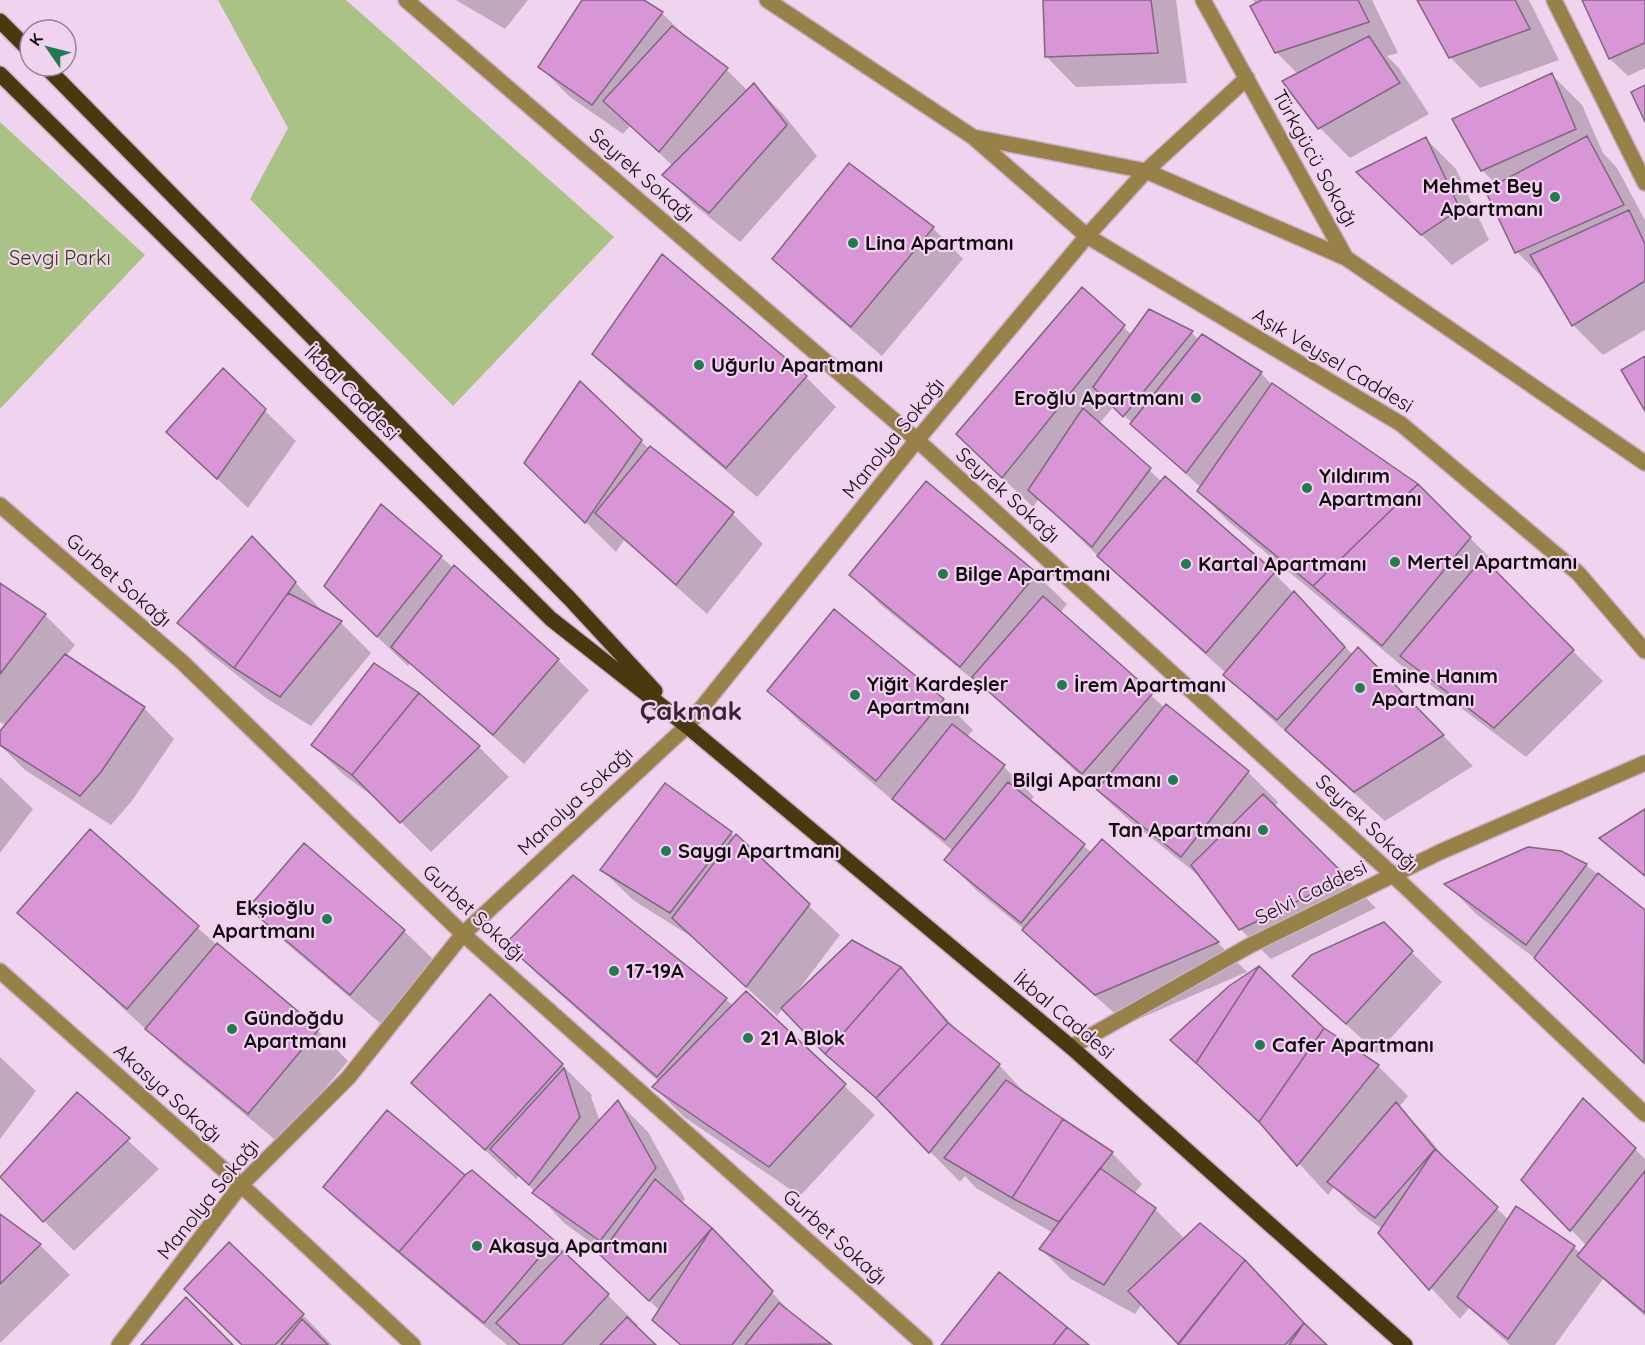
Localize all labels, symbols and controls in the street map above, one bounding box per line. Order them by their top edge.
north arrow [18,18,78,78]
text: K [25,29,47,49]
street label: Türkgücü Sokağı [1267,85,1364,231]
street label: Seyrek Sokağı [585,122,700,227]
place label: Mehmet Bey Apartmanı [1423,173,1543,221]
marker: Mehmet Bey Apartmanı [1548,190,1562,204]
place label: Lina Apartmanı [865,230,1013,255]
marker: Lina Apartmanı [846,236,860,250]
park label: Sevgi Parkı [9,245,111,270]
street label: Aşık Veysel Caddesi [1248,302,1418,417]
street label: İkbal Caddesi [300,340,405,445]
place label: Uğurlu Apartmanı [711,352,883,377]
marker: Uğurlu Apartmanı [692,358,706,372]
street label: Manolya Sokağı [836,372,949,503]
place label: Eroğlu Apartmanı [1014,385,1184,410]
marker: Eroğlu Apartmanı [1189,391,1203,405]
street label: Seyrek Sokağı [951,441,1066,548]
place label: Yıldırım Apartmanı [1319,463,1421,511]
marker: Yıldırım Apartmanı [1300,481,1314,495]
street label: Gurbet Sokağı [62,527,177,632]
place label: Mertel Apartmanı [1407,549,1577,574]
place label: Kartal Apartmanı [1198,551,1366,576]
marker: Mertel Apartmanı [1388,555,1402,569]
marker: Kartal Apartmanı [1179,557,1193,571]
place label: Bilge Apartmanı [955,561,1110,586]
marker: Bilge Apartmanı [936,567,950,581]
place label: Emine Hanım Apartmanı [1372,663,1498,711]
place label: Yiğit Kardeşler Apartmanı [867,671,1009,719]
place label: İrem Apartmanı [1074,672,1226,697]
marker: İrem Apartmanı [1055,678,1069,692]
marker: Emine Hanım Apartmanı [1353,681,1367,695]
marker: Yiğit Kardeşler Apartmanı [848,688,862,702]
district label: Çakmak [640,694,742,727]
street label: Manolya Sokağı [512,741,637,860]
place label: Bilgi Apartmanı [1013,767,1161,792]
street label: Seyrek Sokağı [1311,769,1424,877]
marker: Bilgi Apartmanı [1166,773,1180,787]
place label: Tan Apartmanı [1108,817,1251,842]
marker: Tan Apartmanı [1256,823,1270,837]
place label: Saygı Apartmanı [678,838,839,863]
marker: Saygı Apartmanı [659,844,673,858]
street label: Selvi Caddesi [1251,854,1371,929]
street label: Gurbet Sokağı [418,859,531,967]
place label: Ekşioğlu Apartmanı [213,895,315,943]
marker: Ekşioğlu Apartmanı [320,912,334,926]
place label: 17-19A [626,958,684,983]
marker: 17-19A [607,964,621,978]
street label: İkbal Caddesi [1009,965,1120,1064]
place label: Gündoğdu Apartmanı [244,1005,346,1053]
marker: Gündoğdu Apartmanı [225,1022,239,1036]
place label: 21 A Blok [760,1025,845,1050]
marker: 21 A Blok [741,1031,755,1045]
place label: Cafer Apartmanı [1272,1032,1434,1057]
street label: Akasya Sokağı [109,1038,228,1148]
marker: Cafer Apartmanı [1253,1038,1267,1052]
street label: Manolya Sokağı [151,1133,264,1264]
street label: Gurbet Sokağı [778,1183,893,1290]
place label: Akasya Apartmanı [489,1233,668,1258]
marker: Akasya Apartmanı [470,1239,484,1253]

